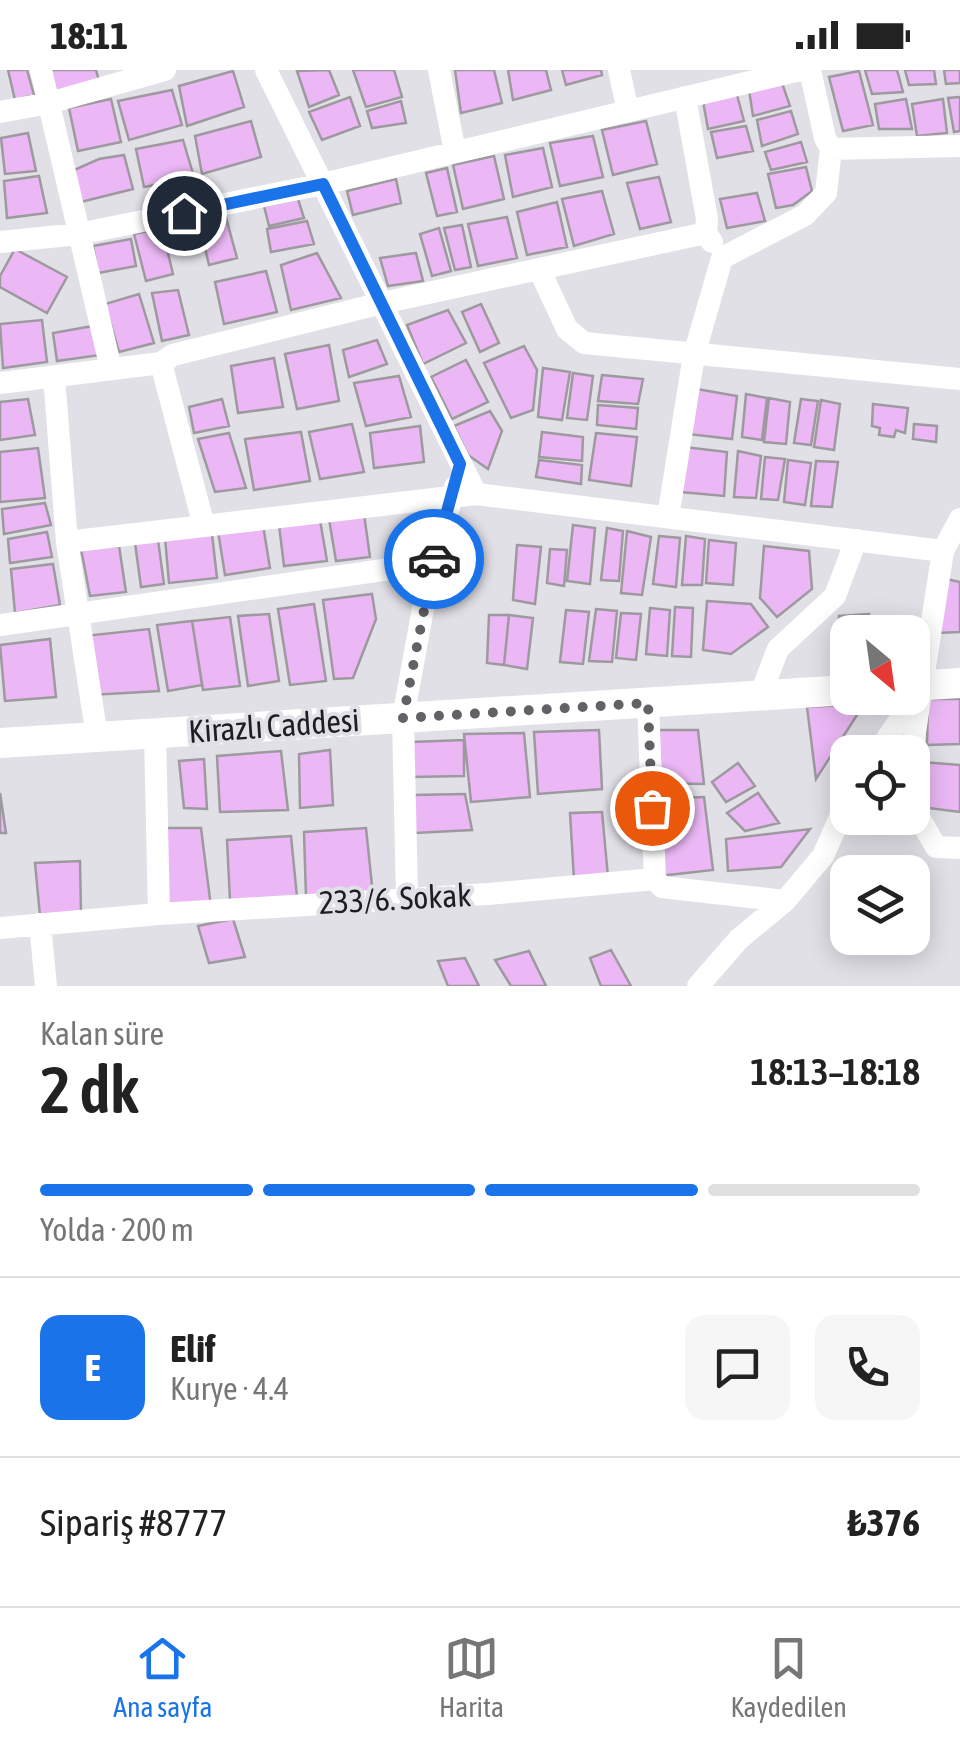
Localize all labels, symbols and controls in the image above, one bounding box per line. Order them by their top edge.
text: 18:11 [50,14,128,57]
pin [142,171,227,256]
icon: home [157,186,212,241]
courier [384,509,484,609]
icon: car [407,532,462,587]
north arrow [830,615,930,715]
map controls [830,615,930,955]
street label: Kirazlı Caddesi [187,701,361,750]
button: locate [830,735,930,835]
pin [610,766,695,851]
icon: bag [625,781,680,836]
button: layers [830,855,930,955]
street label: 233/6. Sokak [318,876,472,921]
text: Kalan süre [40,1015,164,1052]
text: 18:13–18:18 [750,1050,920,1093]
text: 2 dk [40,1052,139,1127]
text: Yolda · 200 m [40,1211,194,1248]
button: chat [685,1315,790,1420]
button: phone [815,1315,920,1420]
text: Elif [170,1327,216,1370]
text: E [84,1346,101,1389]
text: Kurye · 4.4 [170,1370,289,1407]
text: Sipariş #8777 [40,1501,227,1544]
text: ₺376 [847,1501,920,1544]
tab: Ana sayfa [113,1631,213,1723]
tab: Harita [439,1631,504,1723]
tab: Kaydedilen [730,1631,847,1723]

